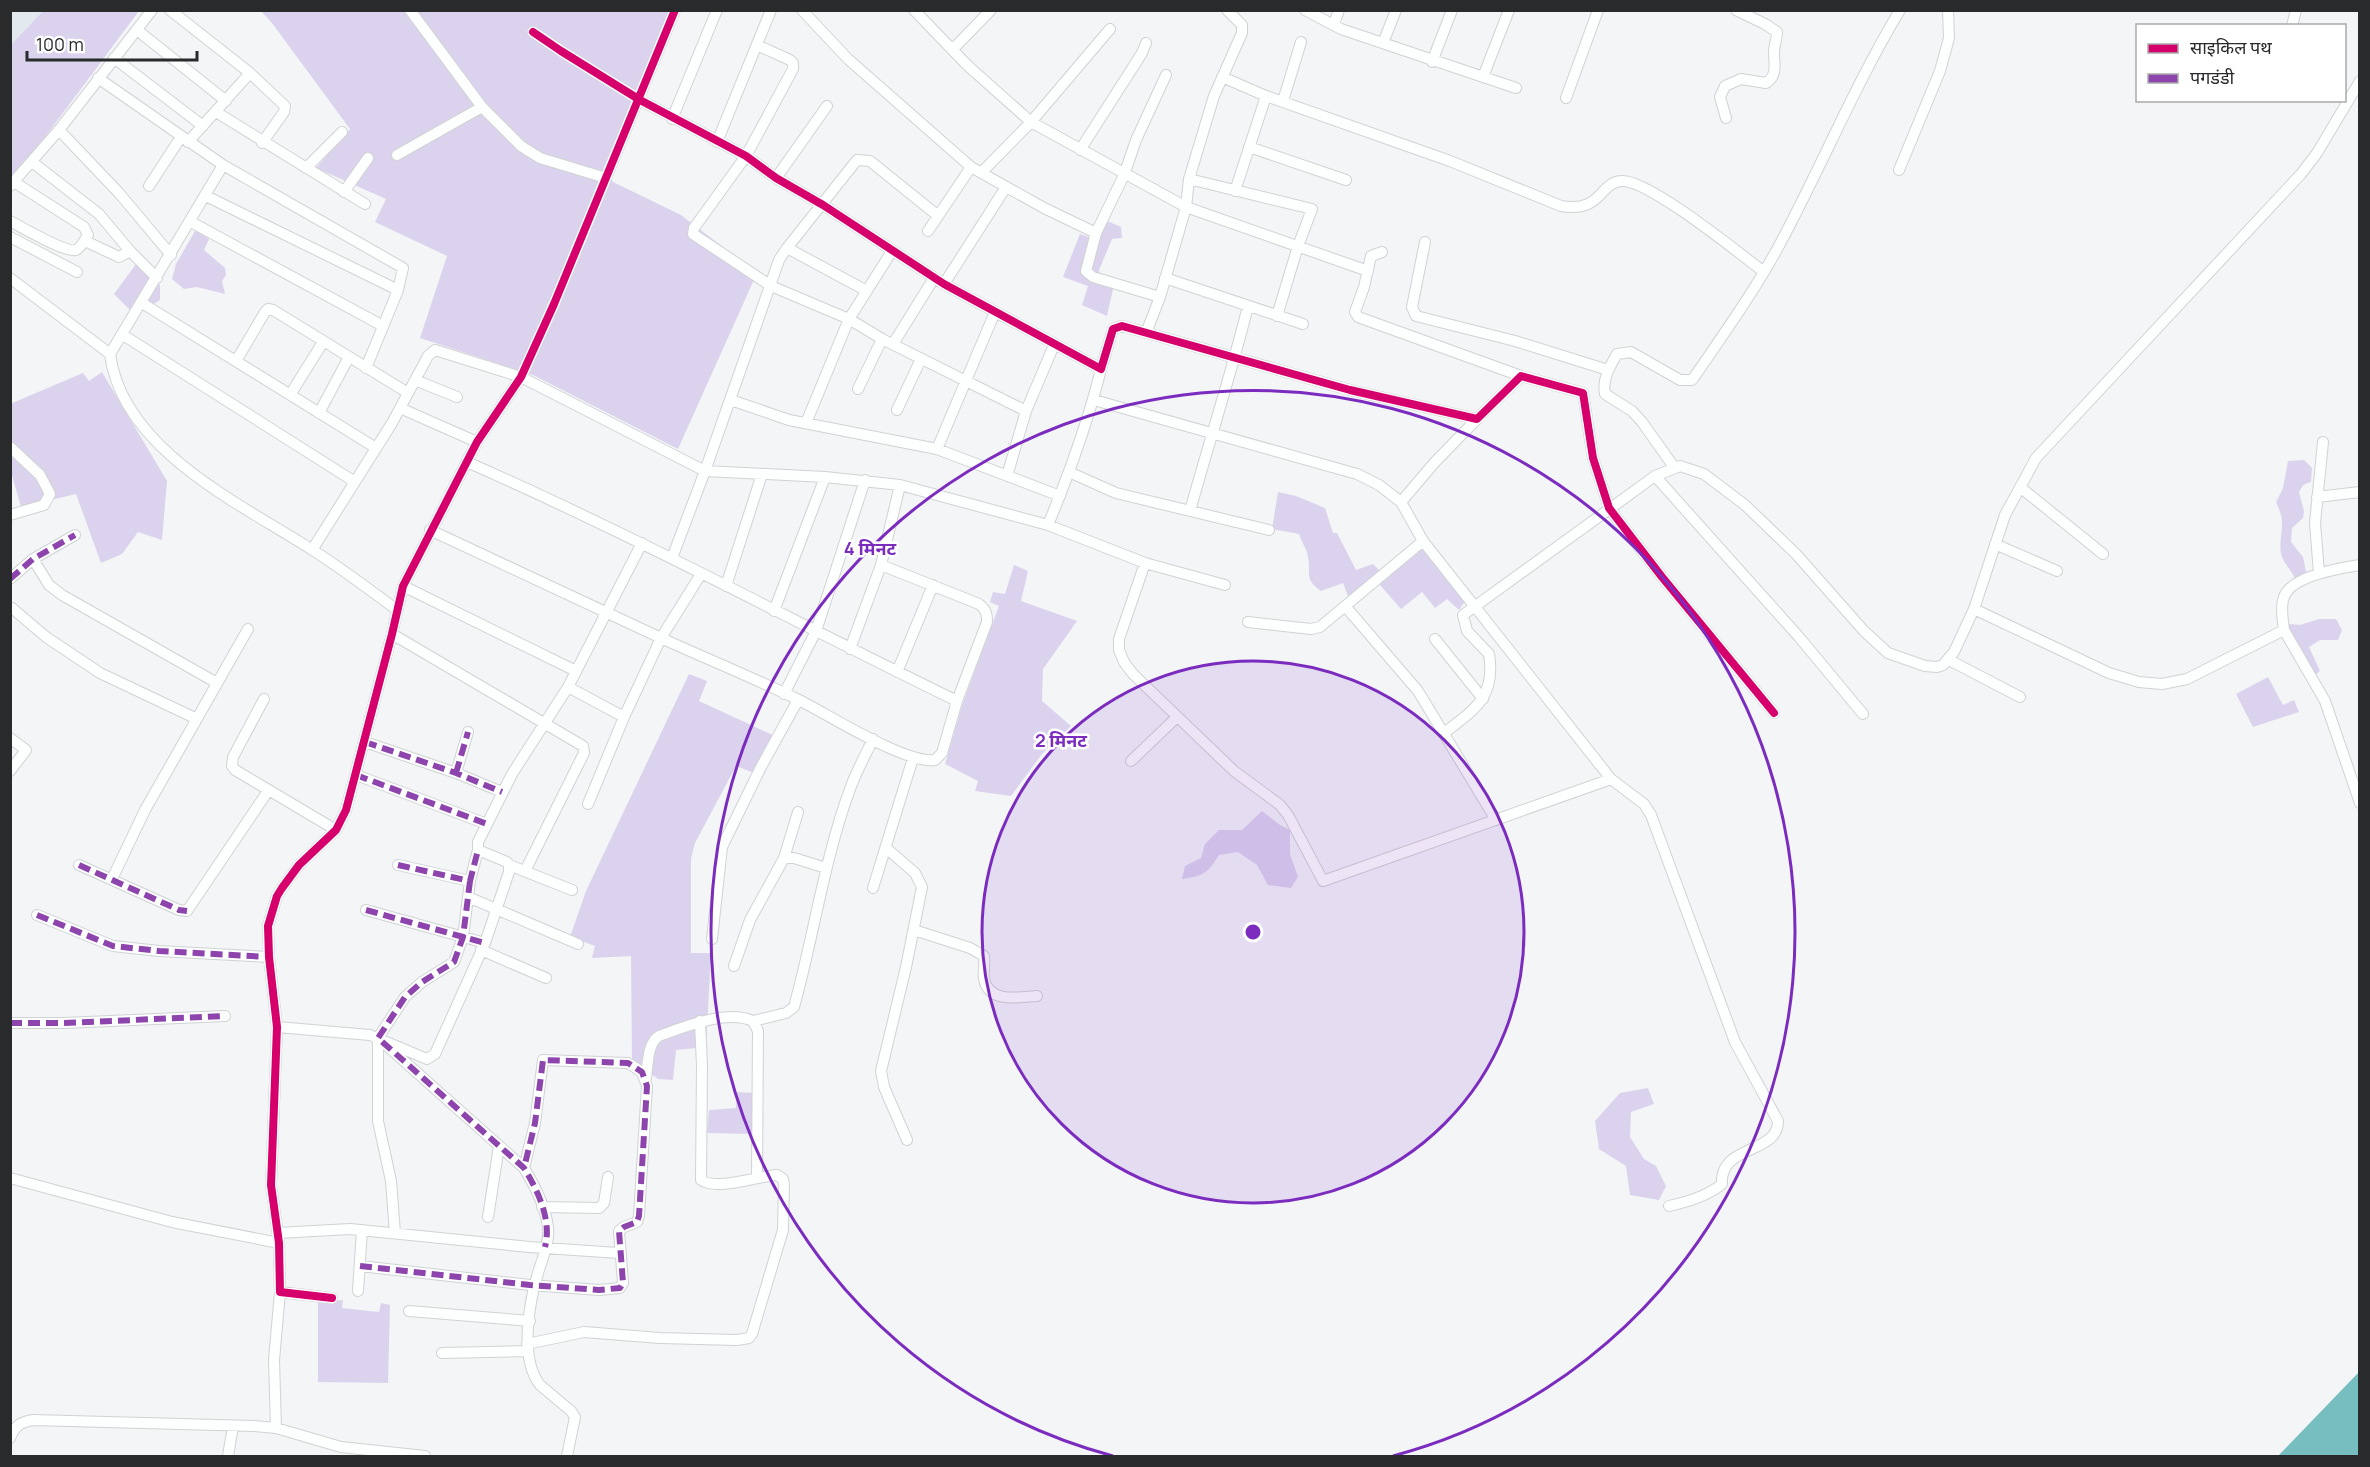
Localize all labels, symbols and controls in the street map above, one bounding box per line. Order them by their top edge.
scale bar [27,24,196,62]
legend [2136,24,2346,102]
text: 100 m [36,32,84,56]
text: साइकिल पथ [2190,35,2272,59]
text: पगडंडी [2190,65,2235,89]
text: 4 मिनट [844,536,896,560]
text: 2 मिनट [1035,728,1087,752]
centre of rings [1243,922,1263,942]

